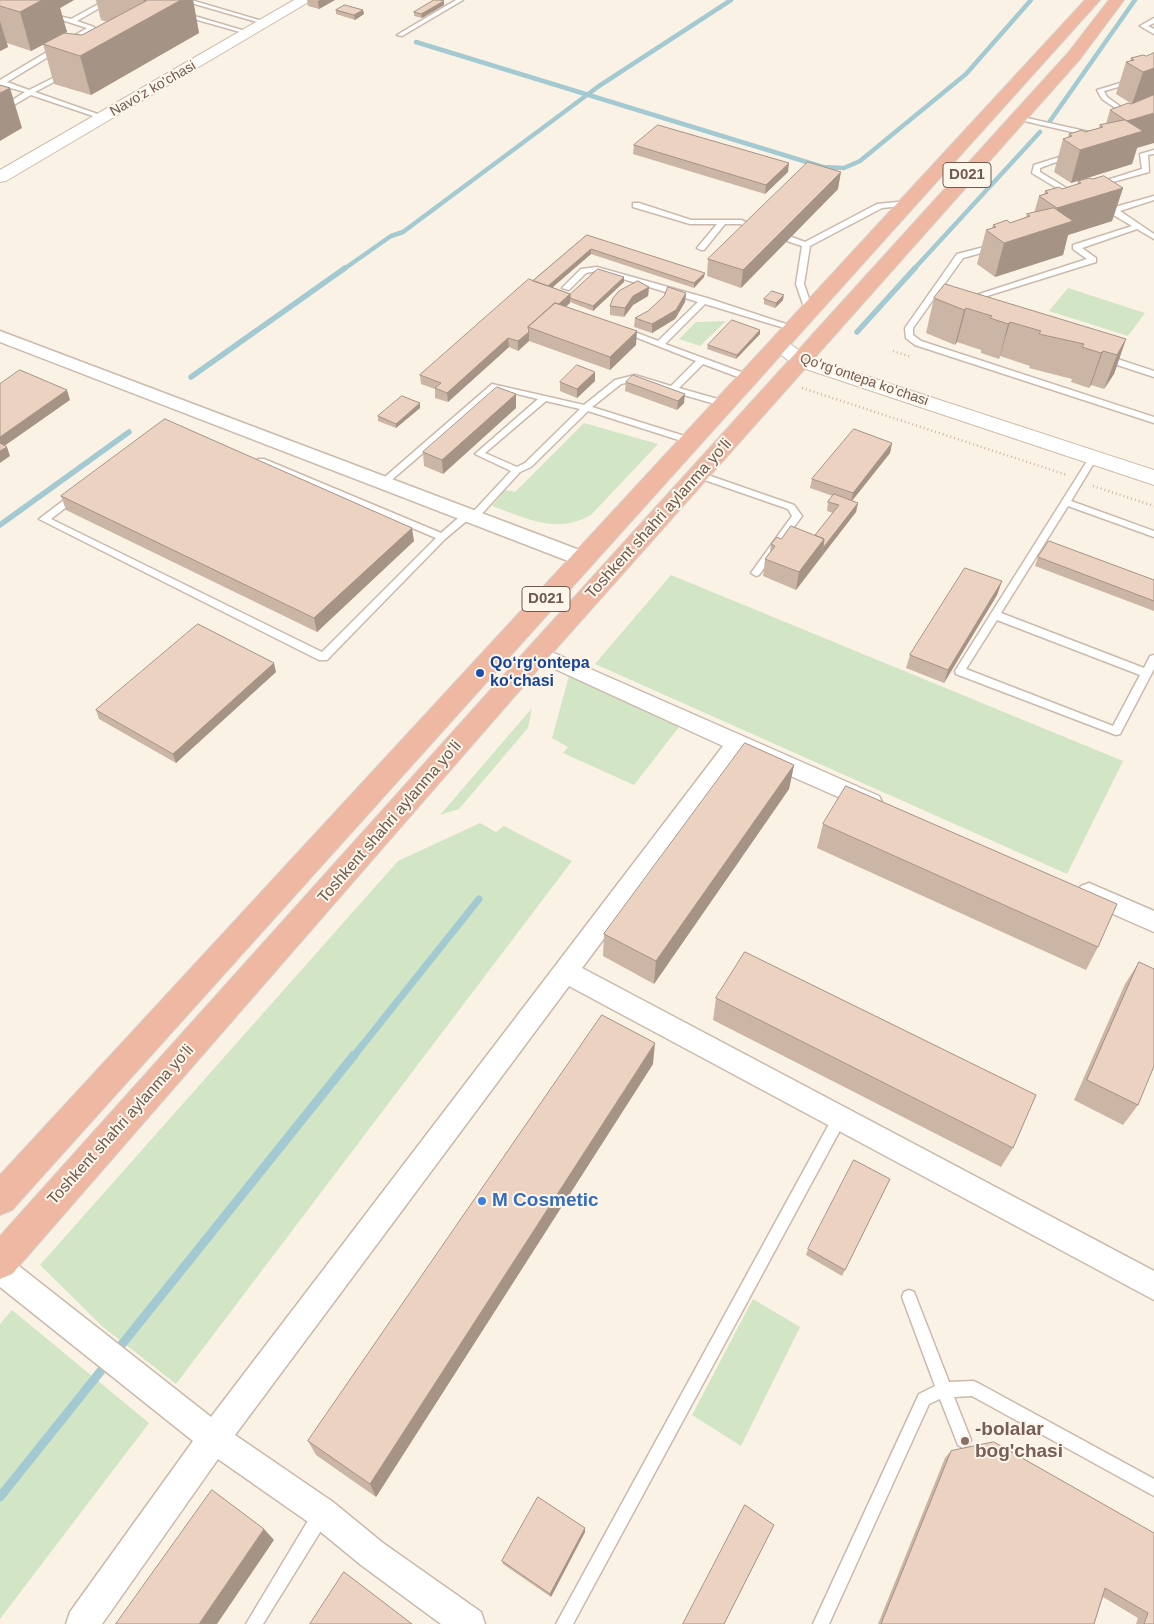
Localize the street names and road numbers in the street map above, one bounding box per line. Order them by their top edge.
street label: Navo'z ko'chasi [107,58,199,120]
road number: D021 [943,162,991,188]
street label: Qoʻrgʻontepa koʻchasi [798,350,930,410]
street label: Toshkent shahri aylanma yoʻli [582,435,736,603]
road number: D021 [522,586,570,612]
street label: Toshkent shahri aylanma yoʻli [314,737,466,907]
street label: Toshkent shahri aylanma yoʻli [44,1041,198,1209]

